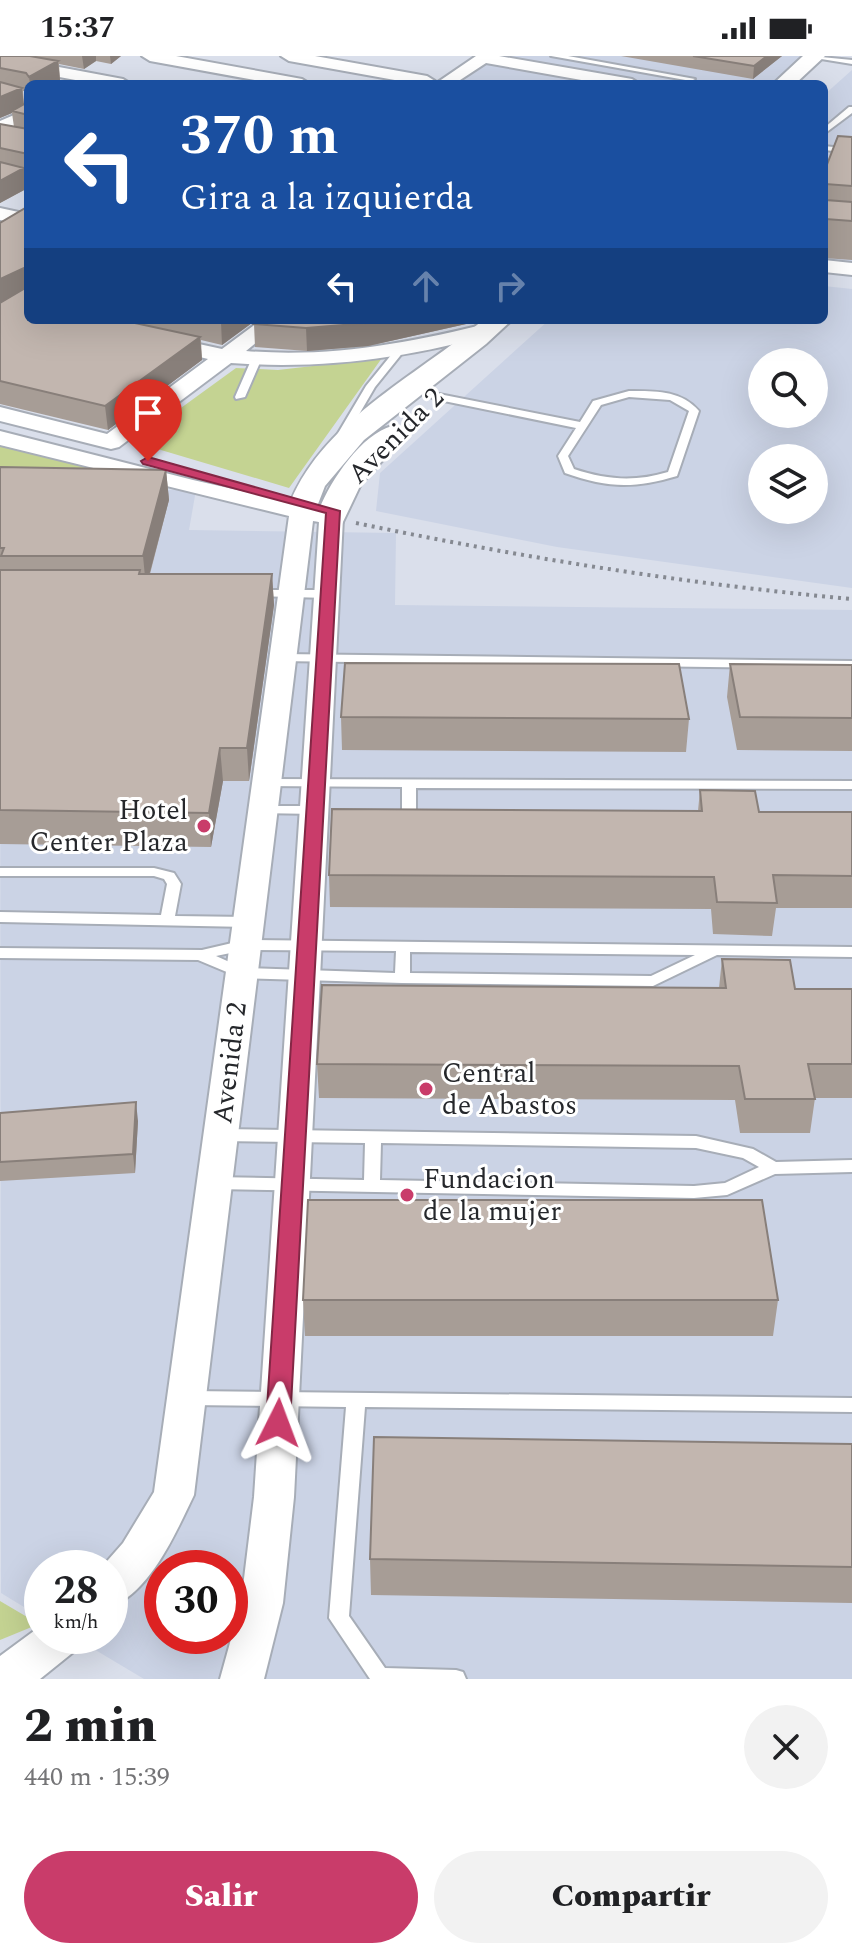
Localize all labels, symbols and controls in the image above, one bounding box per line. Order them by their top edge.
text: 15:37 [40,5,115,51]
text: 370 m [180,94,339,179]
icon: left [48,112,152,216]
text: Gira a la izquierda [180,171,473,226]
icon: left [320,264,364,308]
icon: ahead [404,264,448,308]
icon: right [488,264,532,308]
map controls [748,348,828,524]
button: search [748,348,828,428]
street label: Avenida 2 [338,378,454,494]
pin [114,379,182,461]
icon: arrive [126,391,170,435]
button: layers [748,444,828,524]
place label: Hotel Center Plaza [30,789,188,864]
marker: Hotel Center Plaza [195,817,213,835]
street label: Avenida 2 [201,1000,259,1126]
place label: Central de Abastos [442,1052,577,1127]
marker: Central de Abastos [417,1080,435,1098]
place label: Fundacion de la mujer [423,1158,561,1233]
marker: Fundacion de la mujer [398,1186,416,1204]
position arrow [236,1381,320,1465]
speed limit sign: 30 [144,1550,248,1654]
text: 28 [54,1561,98,1622]
text: km/h [54,1607,99,1637]
text: 2 min [24,1690,157,1763]
button: close [744,1705,828,1789]
text: 440 m · 15:39 [24,1757,170,1797]
button: Salir [24,1851,418,1943]
button: Compartir [434,1851,828,1943]

